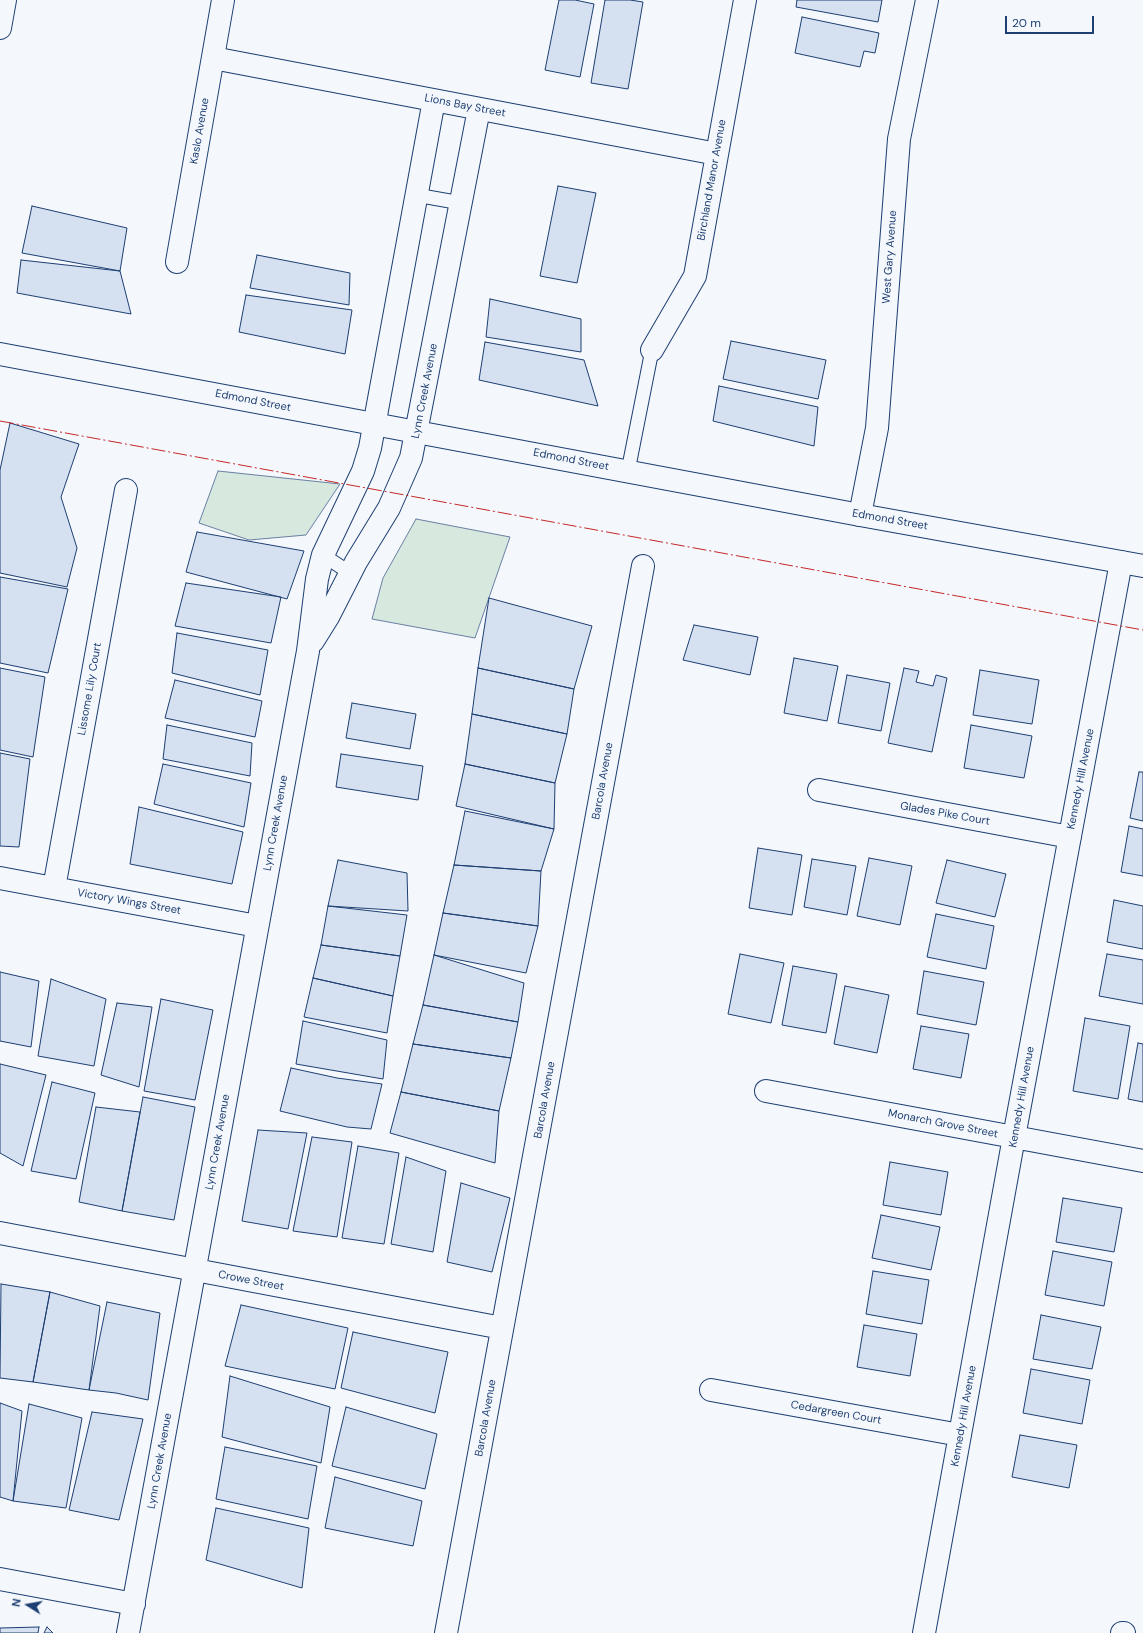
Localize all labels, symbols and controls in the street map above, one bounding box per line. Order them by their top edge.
scale bar [1007,8,1096,34]
text: 20 m [1012,15,1041,31]
street label: Lions Bay Street [423,92,507,120]
street label: Kaslo Avenue [188,97,212,165]
street label: Birchland Manor Avenue [695,118,729,242]
street label: West Gary Avenue [880,210,900,304]
street label: Lynn Creek Avenue [409,342,441,440]
street label: Edmond Street [214,387,292,415]
street label: Edmond Street [532,446,610,474]
street label: Edmond Street [851,507,929,533]
street label: Lissome Lily Court [75,642,105,736]
street label: Kennedy Hill Avenue [1065,727,1097,831]
street label: Barcola Avenue [590,741,616,821]
street label: Lynn Creek Avenue [261,774,291,872]
street label: Glades Pike Court [899,800,991,828]
street label: Victory Wings Street [76,886,182,918]
street label: Kennedy Hill Avenue [1007,1045,1037,1149]
street label: Barcola Avenue [532,1060,558,1140]
street label: Lynn Creek Avenue [203,1093,233,1191]
street label: Monarch Grove Street [887,1107,999,1141]
street label: Crowe Street [217,1268,285,1294]
street label: Kennedy Hill Avenue [949,1364,979,1468]
street label: Barcola Avenue [473,1378,499,1458]
street label: Cedargreen Court [790,1399,882,1427]
street label: Lynn Creek Avenue [145,1412,175,1510]
north arrow [8,1585,48,1625]
text: N [9,1597,24,1608]

